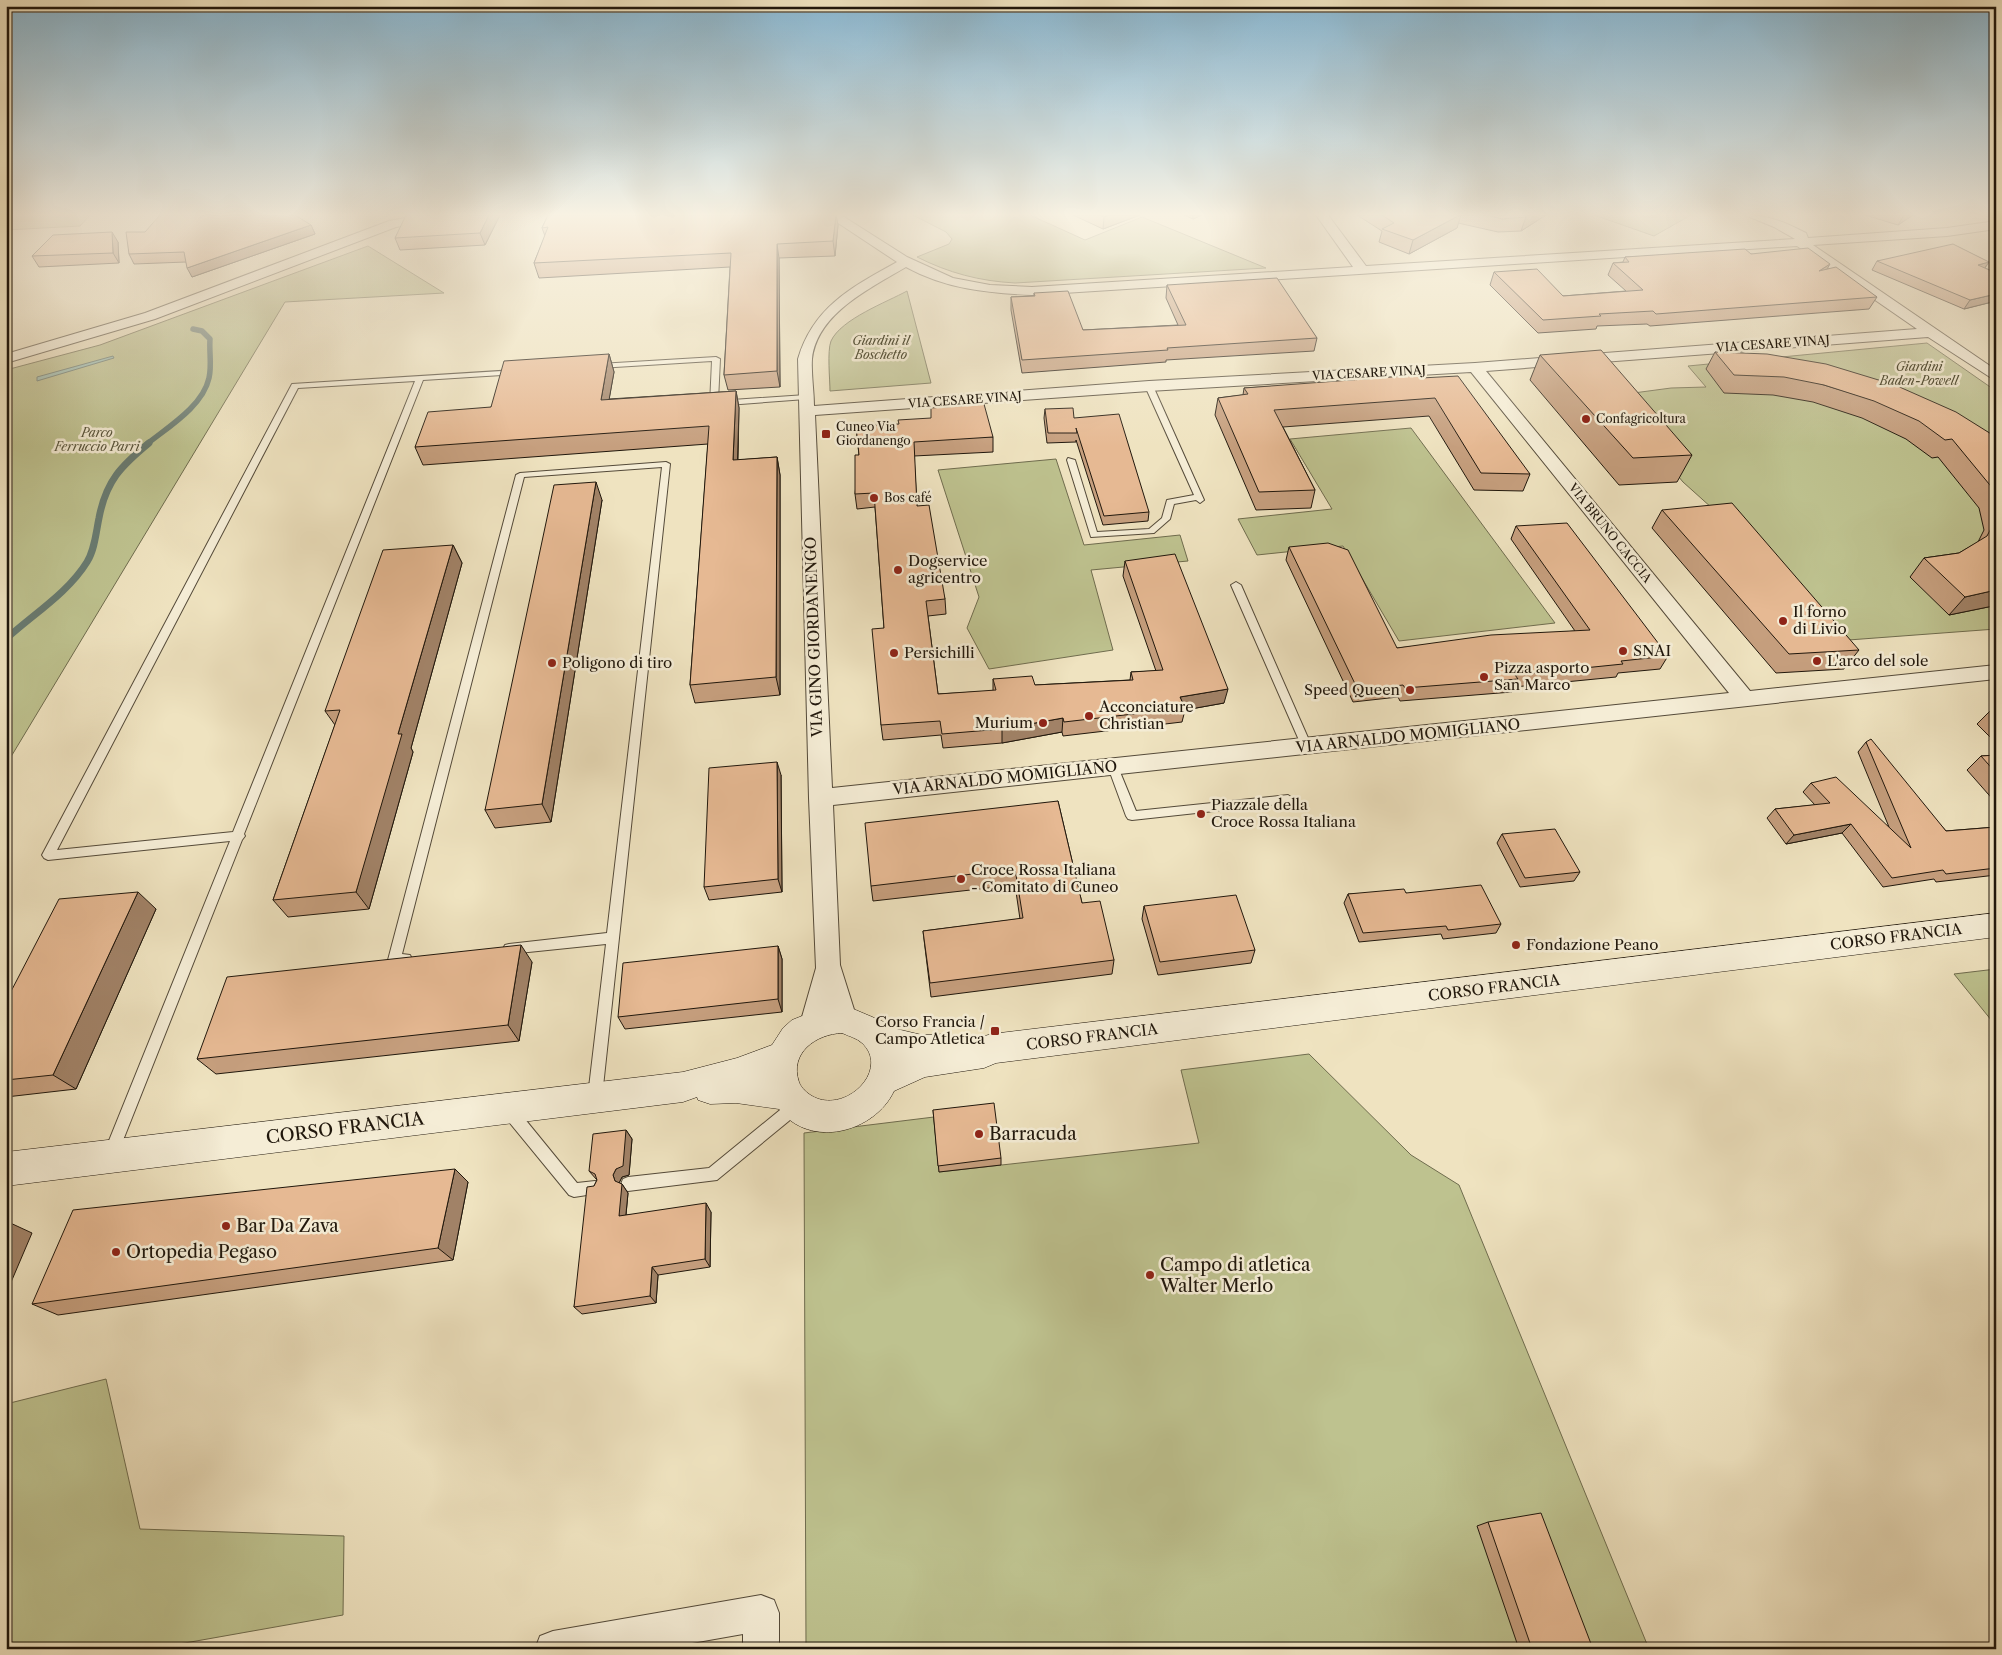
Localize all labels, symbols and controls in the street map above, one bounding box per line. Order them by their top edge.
street label: VIA CESARE VINAJ [1714,332,1830,355]
park label: Giardini il Boschetto [852,333,911,362]
park label: Giardini Baden-Powell [1879,359,1960,388]
street label: VIA CESARE VINAJ [1311,362,1426,383]
street label: VIA CESARE VINAJ [906,388,1022,411]
place label: Confagricoltura [1596,411,1687,426]
marker: Confagricoltura [1580,413,1592,425]
place label: Cuneo Via Giordanengo [836,419,911,448]
park label: Parco Ferruccio Parri [54,425,141,454]
marker: Cuneo Via Giordanengo [820,428,832,440]
street label: VIA BRUNO CACCIA [1565,479,1656,586]
place label: Bos café [884,490,932,505]
marker: Bos café [868,492,880,504]
street label: VIA GINO GIORDANENGO [801,536,827,739]
place label: Dogservice agricentro [908,551,987,587]
marker: Dogservice agricentro [892,564,904,576]
place label: Il forno di Livio [1793,602,1847,638]
marker: Il forno di Livio [1777,615,1789,627]
place label: SNAI [1633,641,1671,660]
place label: Persichilli [904,643,975,662]
marker: SNAI [1617,645,1629,657]
marker: Persichilli [888,647,900,659]
place label: L'arco del sole [1827,651,1928,670]
place label: Poligono di tiro [562,653,672,672]
marker: L'arco del sole [1811,655,1823,667]
marker: Poligono di tiro [546,657,558,669]
place label: Pizza asporto San Marco [1494,658,1589,694]
marker: Pizza asporto San Marco [1478,671,1490,683]
place label: Speed Queen [1304,680,1401,699]
marker: Speed Queen [1404,684,1416,696]
place label: Acconciature Christian [1098,697,1194,733]
marker: Acconciature Christian [1083,710,1095,722]
place label: Murium [975,713,1033,732]
street label: VIA ARNALDO MOMIGLIANO [1294,714,1521,757]
marker: Murium [1037,717,1049,729]
street label: VIA ARNALDO MOMIGLIANO [891,756,1118,799]
place label: Piazzale della Croce Rossa Italiana [1211,795,1356,831]
marker: Piazzale della Croce Rossa Italiana [1195,808,1207,820]
place label: Croce Rossa Italiana - Comitato di Cuneo [971,860,1118,896]
marker: Croce Rossa Italiana - Comitato di Cuneo [955,873,967,885]
street label: CORSO FRANCIA [1829,919,1964,954]
place label: Fondazione Peano [1526,935,1658,954]
marker: Fondazione Peano [1510,939,1522,951]
street label: CORSO FRANCIA [1427,970,1562,1005]
place label: Corso Francia / Campo Atletica [875,1012,985,1048]
street label: CORSO FRANCIA [1025,1019,1160,1054]
marker: Corso Francia / Campo Atletica [989,1025,1001,1037]
street label: CORSO FRANCIA [265,1107,426,1149]
place label: Barracuda [989,1123,1077,1145]
marker: Barracuda [973,1128,985,1140]
place label: Bar Da Zava [236,1215,339,1237]
marker: Bar Da Zava [220,1220,232,1232]
place label: Ortopedia Pegaso [126,1241,277,1263]
marker: Ortopedia Pegaso [110,1246,122,1258]
place label: Campo di atletica Walter Merlo [1159,1254,1311,1297]
marker: Campo di atletica Walter Merlo [1144,1269,1156,1281]

